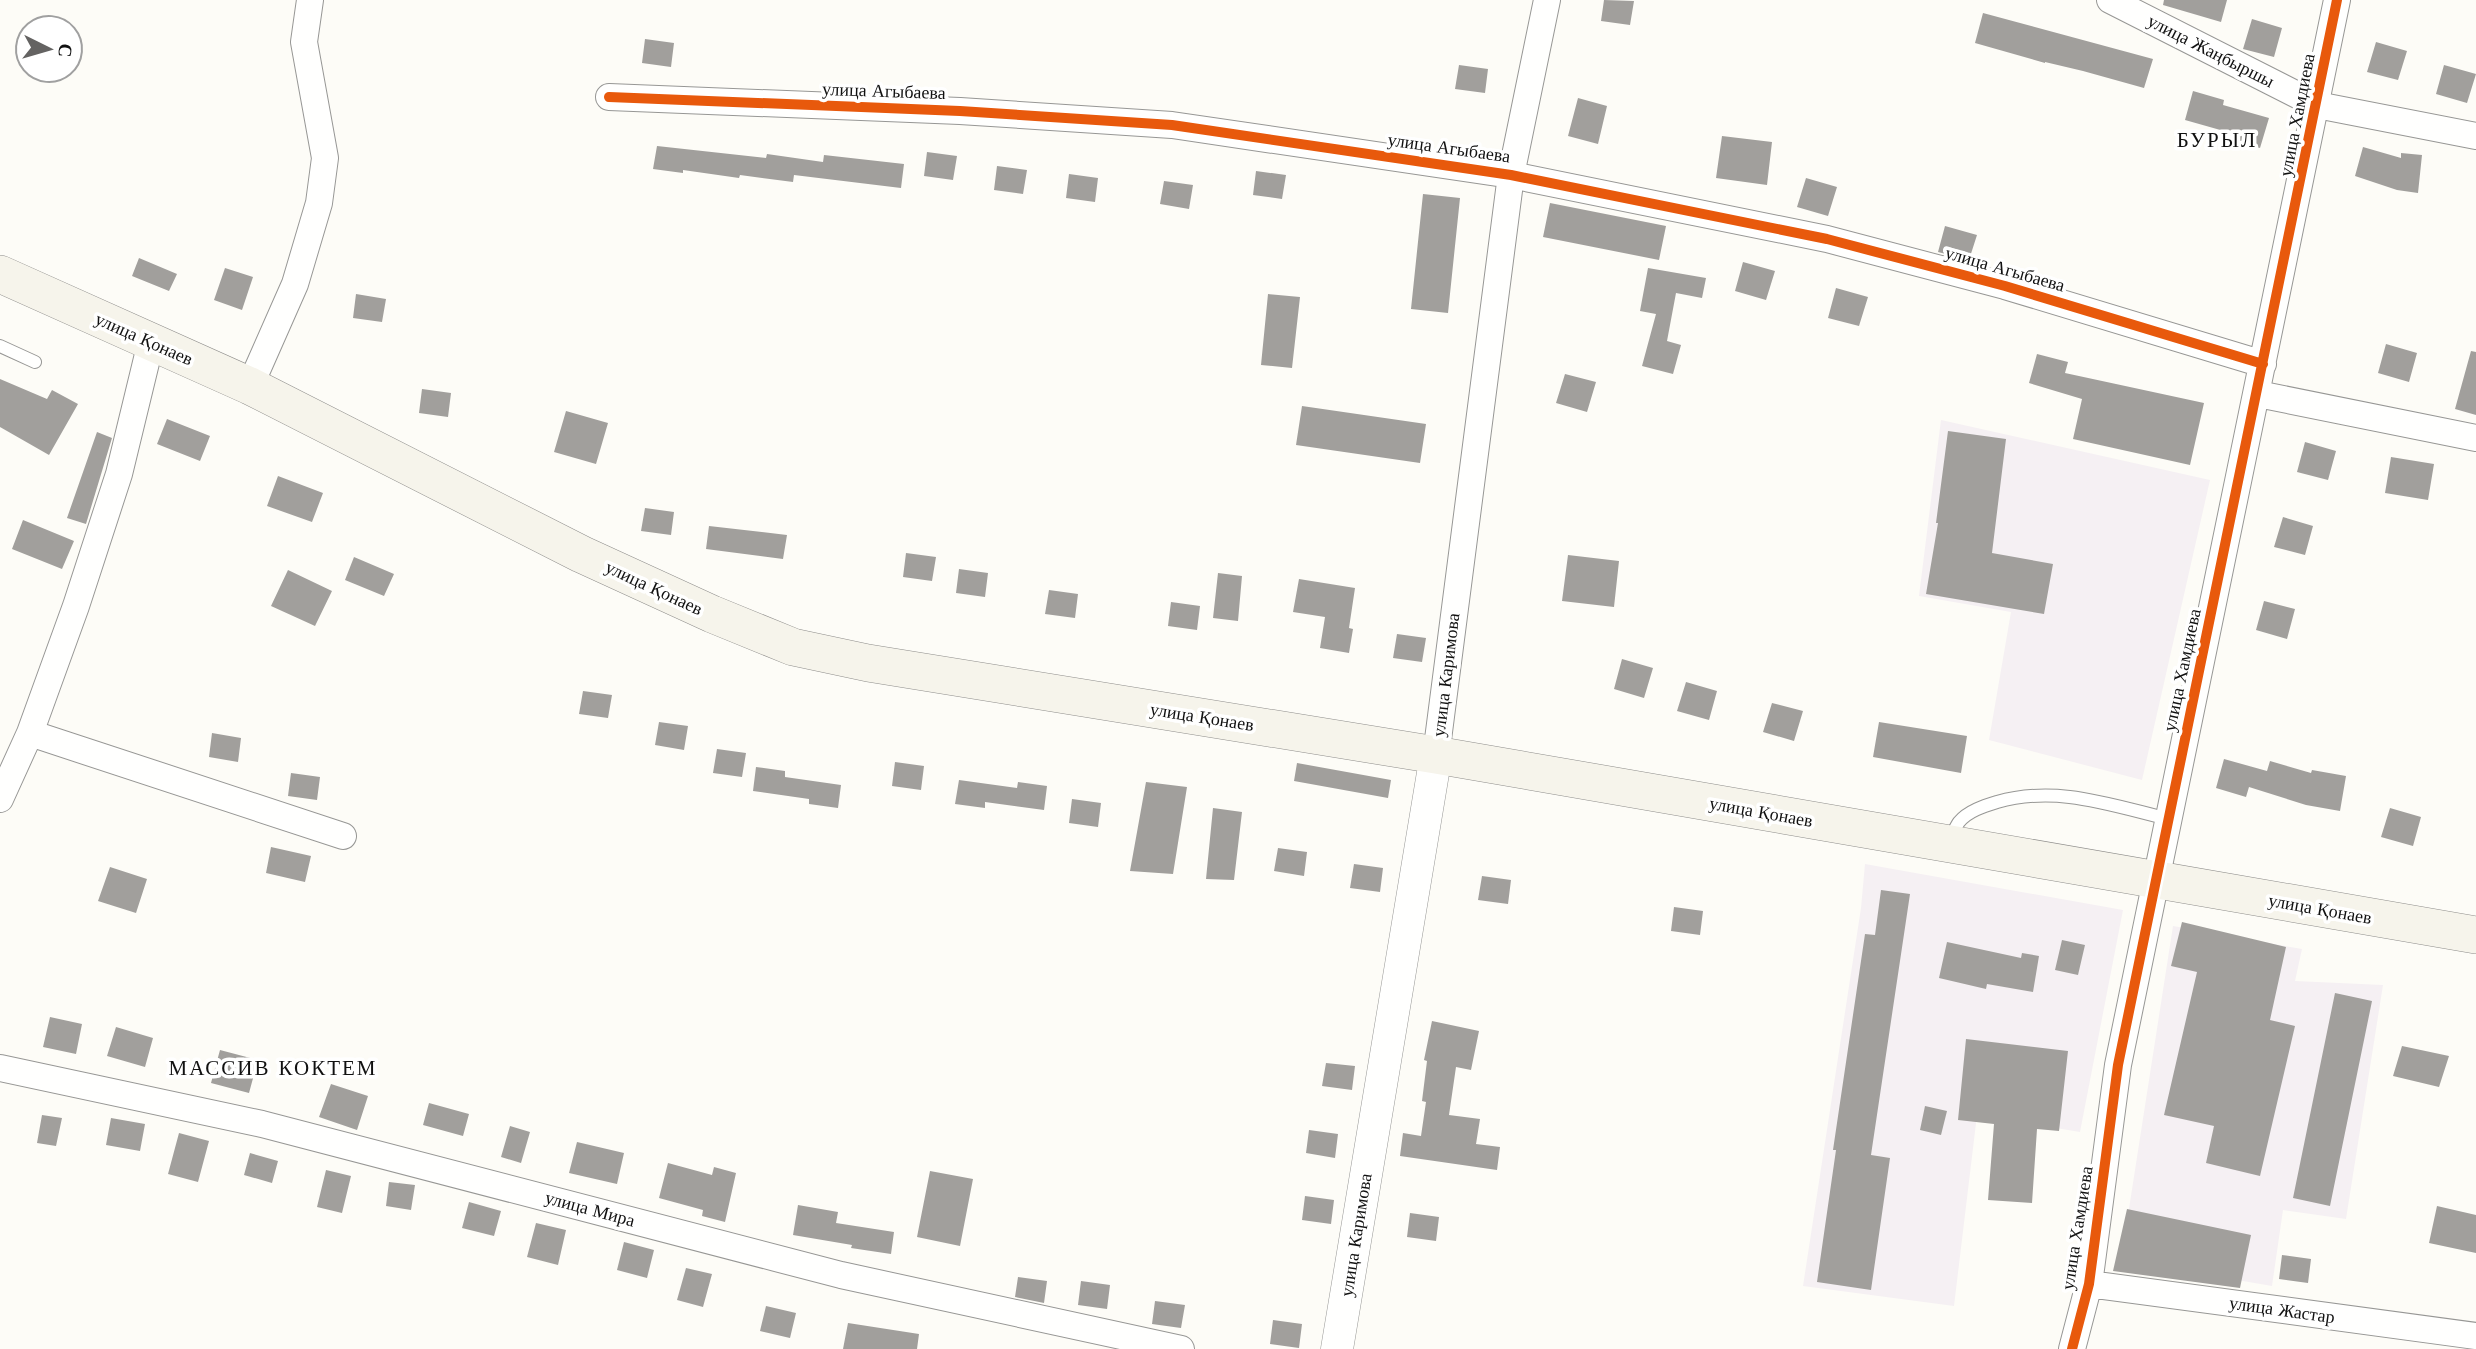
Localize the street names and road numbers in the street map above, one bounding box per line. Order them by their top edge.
street label: улица Жаңбыршы [2144,10,2278,92]
street label: улица Хамдиева [2274,52,2320,178]
street label: улица Агыбаева [822,78,946,104]
street label: улица Агыбаева [1386,129,1512,167]
street label: улица Агыбаева [1943,241,2067,297]
street label: улица Қонаев [92,308,196,370]
street label: улица Қонаев [602,556,706,620]
street label: улица Хамдиева [2158,607,2206,733]
street label: улица Каримова [1427,612,1465,738]
street label: улица Қонаев [1149,698,1255,736]
street label: улица Қонаев [1708,792,1814,832]
street label: улица Қонаев [2267,889,2373,929]
street label: улица Хамдиева [2056,1165,2098,1291]
street label: улица Каримова [1335,1172,1377,1298]
street label: улица Мира [543,1186,637,1232]
street label: улица Жастар [2228,1292,2336,1328]

